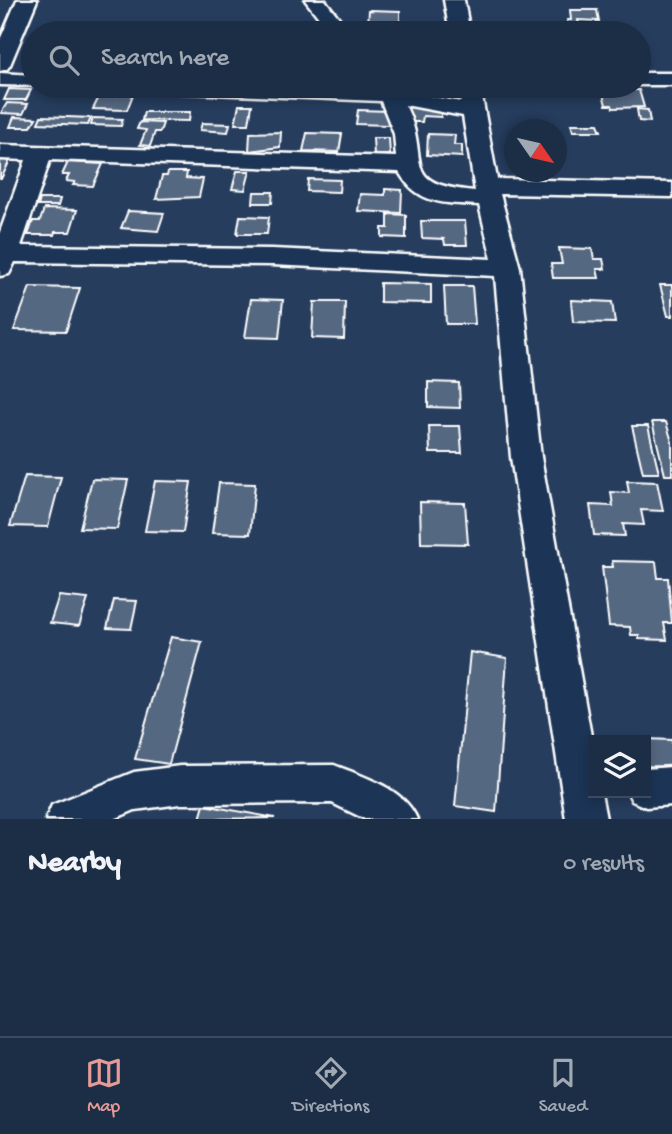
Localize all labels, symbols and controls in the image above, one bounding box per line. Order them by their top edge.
search box [21,21,651,98]
icon: search [45,41,83,79]
text: Search here [101,44,229,75]
north arrow [504,119,567,182]
map controls [588,735,651,798]
button: layers [588,735,651,798]
text: Nearby [28,847,121,882]
text: 0 results [563,851,644,878]
tab: Map [85,1054,123,1119]
tab: Directions [292,1054,369,1119]
tab: Saved [539,1054,587,1119]

